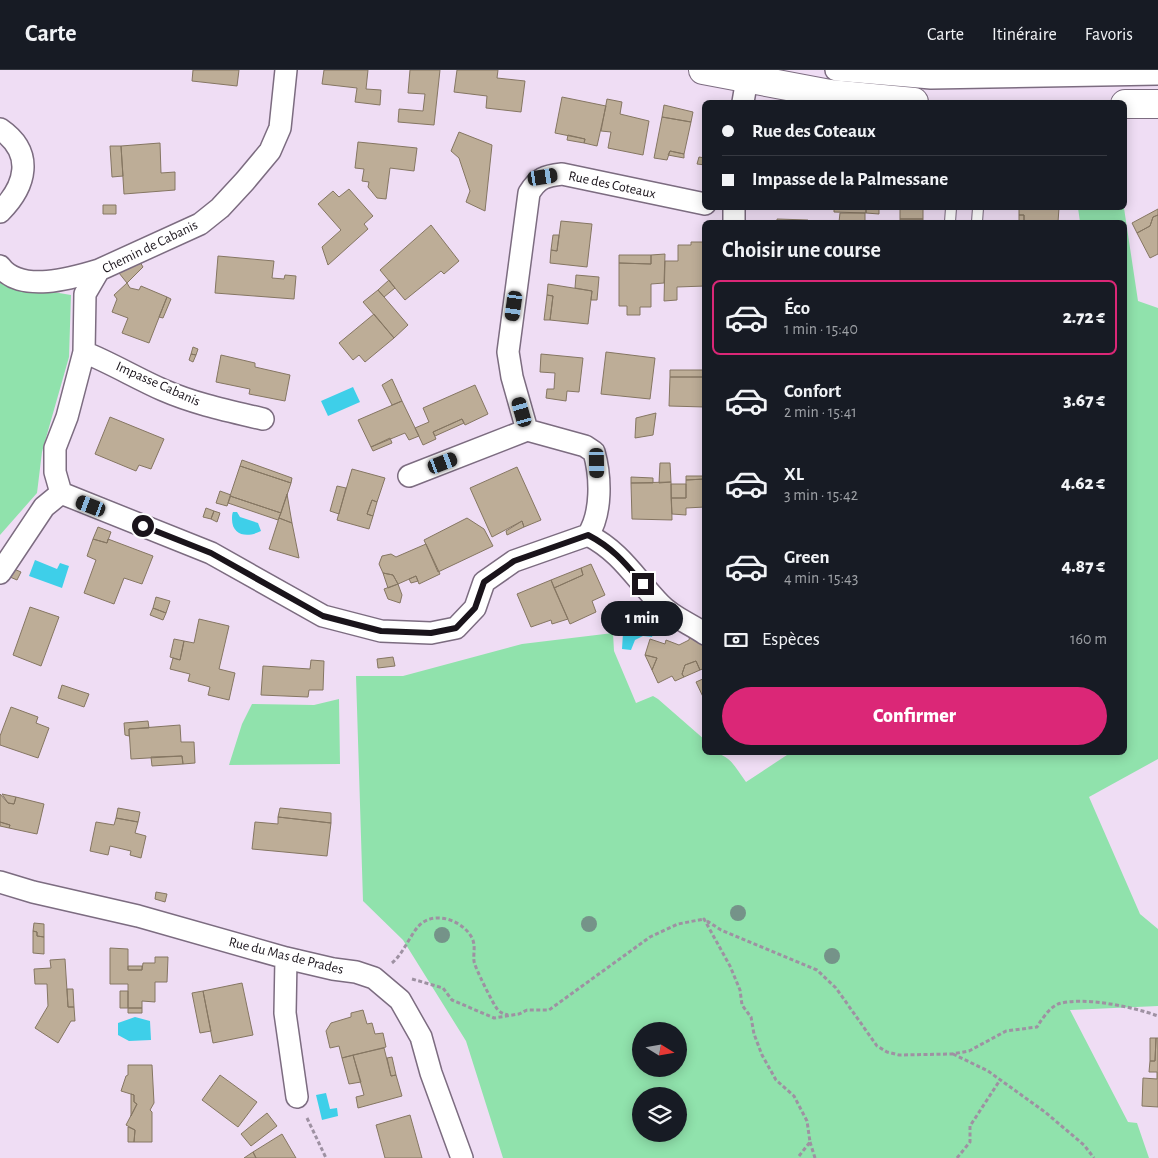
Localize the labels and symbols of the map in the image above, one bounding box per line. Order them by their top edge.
car [527,167,558,187]
street label: Rue des Coteaux [567,169,657,201]
street label: Chemin de Cabanis [100,218,200,276]
car [504,290,523,322]
street label: Impasse Cabanis [114,359,202,409]
car [510,396,533,428]
car [589,448,604,478]
car [426,451,459,475]
car [74,494,107,518]
route start [132,515,154,537]
route end [632,573,654,595]
callout: 1 min [602,602,684,636]
street label: Rue du Mas de Prades [227,935,345,977]
north arrow [632,1022,688,1078]

